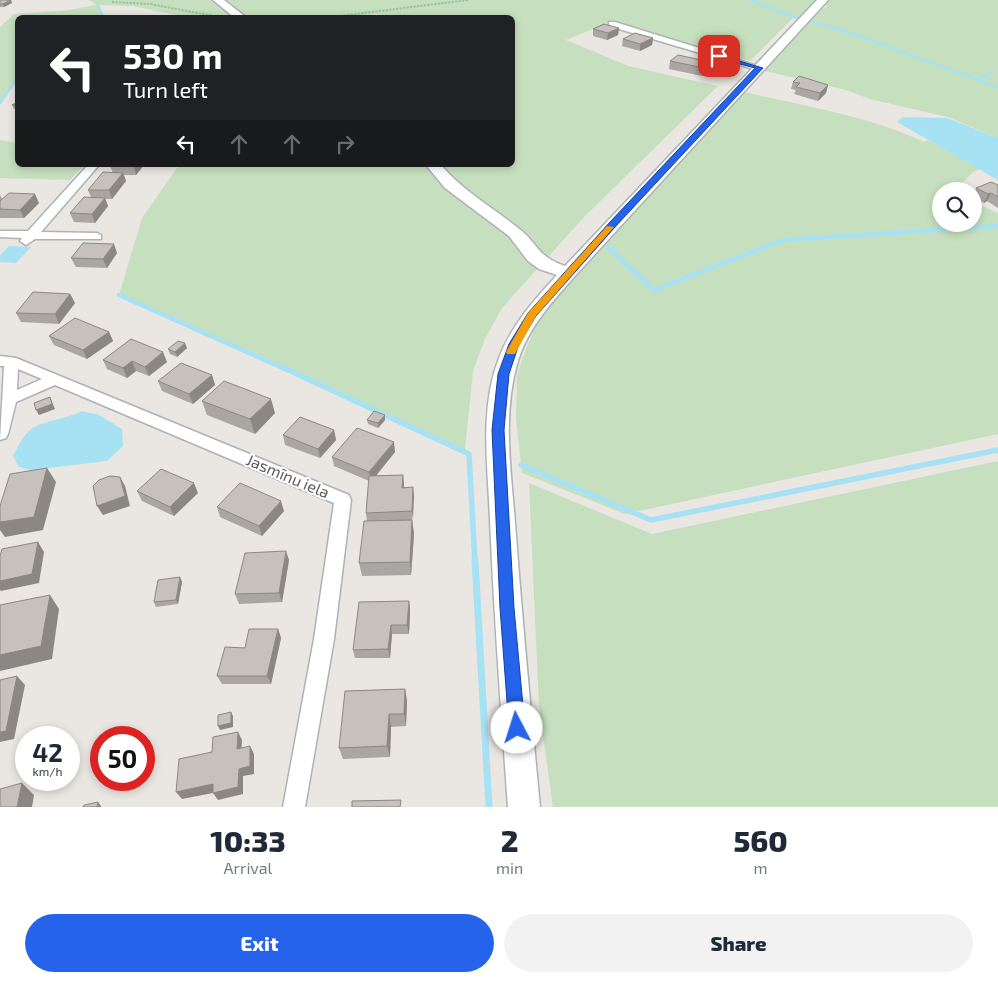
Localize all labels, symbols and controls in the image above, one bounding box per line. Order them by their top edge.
text: 530 m [123,34,223,76]
icon: left [40,35,105,100]
pin [698,35,740,77]
icon: arrive [705,42,733,70]
text: Turn left [123,76,208,102]
icon: left [172,130,200,158]
icon: ahead [225,130,253,158]
icon: ahead [278,130,306,158]
icon: right [331,130,359,158]
map controls [932,182,982,232]
button: search [932,182,982,232]
street label: Jasmīnu iela [244,450,333,502]
position arrow [490,701,542,753]
speed limit sign: 50 [90,726,155,791]
text: 42 [32,737,63,767]
text: km/h [33,764,62,778]
text: 10:33 [210,822,286,858]
text: 2 [501,822,518,858]
text: 560 [733,822,788,858]
text: Arrival [224,858,272,877]
text: min [496,858,523,877]
text: m [754,858,768,877]
button: Exit [25,914,494,972]
button: Share [504,914,973,972]

